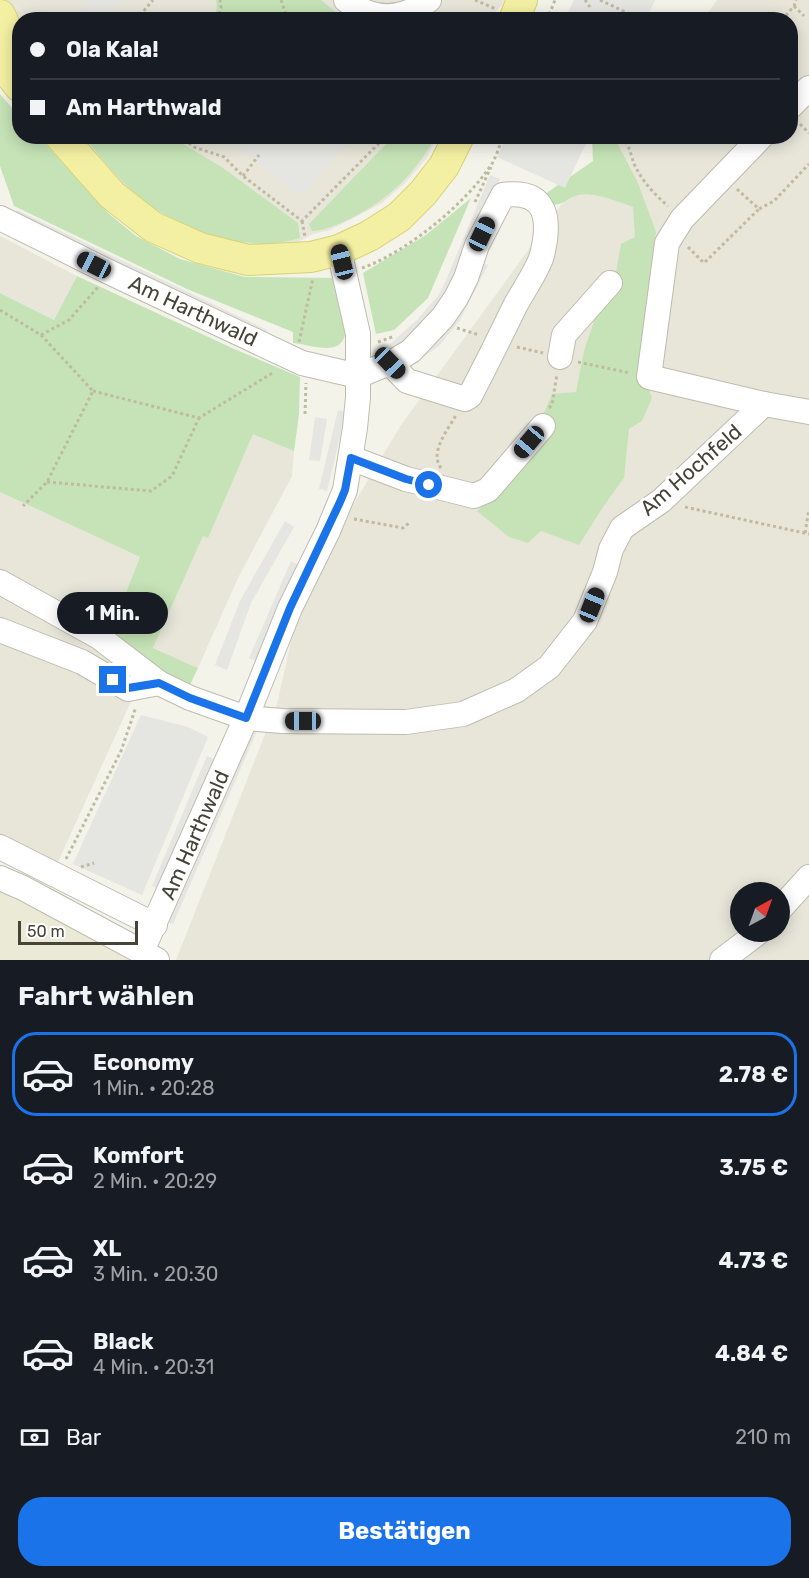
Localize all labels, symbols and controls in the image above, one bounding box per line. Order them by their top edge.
text: Ola Kala! [66,36,159,63]
text: Am Harthwald [66,94,222,121]
car [466,214,498,254]
car [329,242,355,282]
car [74,249,114,281]
street label: Am Harthwald [125,270,261,351]
car [371,344,409,382]
street label: Am Hochfeld [635,419,747,521]
car [511,422,547,462]
route start [415,471,442,498]
car [577,585,607,625]
callout: 1 Min. [57,593,168,635]
text: 1 Min. [85,601,140,625]
route end [99,666,126,693]
car [285,712,321,730]
street label: Am Harthwald [155,766,234,903]
north arrow [730,882,790,942]
map controls [730,882,790,942]
scale bar [18,918,138,946]
text: 50 m [27,922,65,941]
text: Fahrt wählen [18,980,194,1012]
icon: car [21,1047,75,1101]
text: Economy [93,1049,194,1076]
text: 2.78 € [719,1061,788,1088]
text: 1 Min. · 20:28 [93,1076,215,1100]
icon: car [21,1140,75,1194]
text: Komfort [93,1142,184,1169]
text: 3.75 € [719,1154,788,1181]
text: 2 Min. · 20:29 [93,1169,217,1193]
icon: car [21,1233,75,1287]
text: XL [93,1235,121,1262]
text: 4.73 € [718,1247,788,1274]
text: 3 Min. · 20:30 [93,1262,218,1286]
icon: car [21,1326,75,1380]
text: Black [93,1328,154,1355]
text: 4.84 € [715,1340,788,1367]
text: 4 Min. · 20:31 [93,1355,214,1379]
icon: cash [18,1421,51,1454]
text: Bar [66,1424,101,1451]
text: 210 m [735,1425,791,1449]
button: Bestätigen [18,1497,791,1566]

